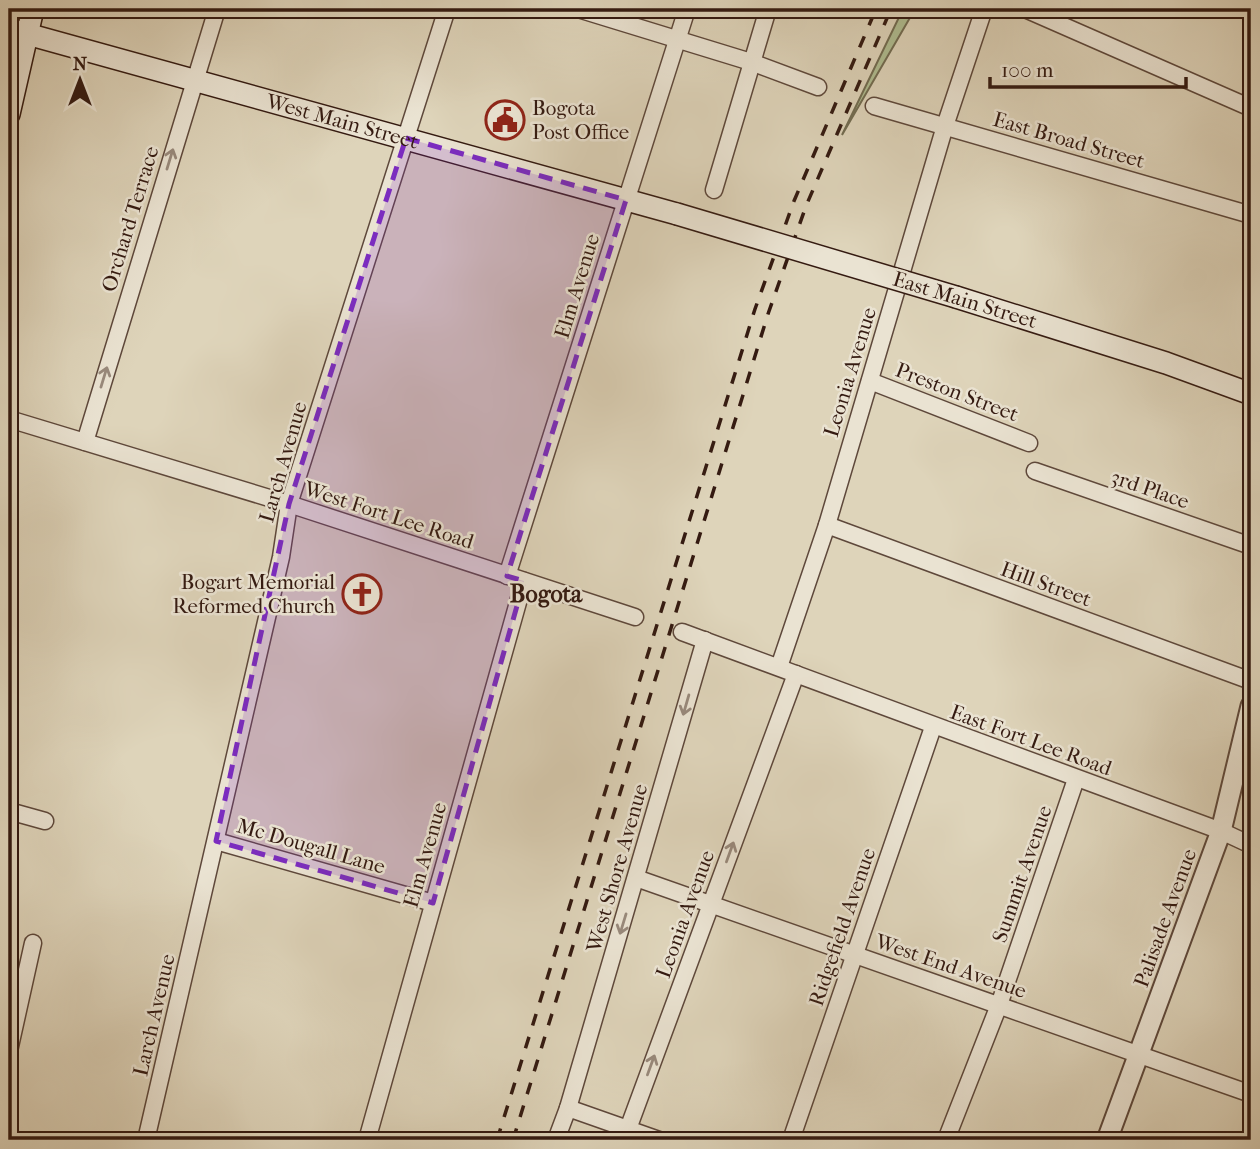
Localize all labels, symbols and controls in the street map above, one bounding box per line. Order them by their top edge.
north arrow [46,46,116,116]
scale bar [990,46,1186,90]
text: N [73,53,88,75]
text: 100 m [1001,58,1054,82]
street label: West Main Street [263,89,422,154]
place label: Bogota Post Office [532,96,629,144]
public building icon: Bogota Post Office [484,99,526,141]
street label: East Broad Street [990,107,1148,173]
street label: Orchard Terrace [96,143,164,295]
one-way arrow [165,149,178,171]
street label: Elm Avenue [550,231,604,341]
street label: East Main Street [890,267,1040,333]
street label: Leonia Avenue [819,304,881,440]
street label: Preston Street [892,358,1022,427]
one-way arrow [99,366,112,388]
street label: Larch Avenue [254,399,312,525]
street label: 3rd Place [1108,464,1192,514]
street label: West Fort Lee Road [300,476,477,554]
street label: Hill Street [998,557,1095,612]
place label: Bogart Memorial Reformed Church [173,570,335,618]
church icon: Bogart Memorial Reformed Church [341,573,383,615]
district label: Bogota [510,580,583,608]
one-way arrow [679,694,692,716]
street label: East Fort Lee Road [947,700,1115,781]
street label: West Shore Avenue [581,781,653,956]
street label: Elm Avenue [399,800,451,910]
street label: Summit Avenue [987,802,1057,946]
street label: Mc Dougall Lane [234,813,388,879]
one-way arrow [725,841,737,863]
street label: Ridgefield Avenue [804,845,880,1009]
street label: Palisade Avenue [1129,845,1201,991]
street label: Leonia Avenue [651,847,719,981]
one-way arrow [615,912,628,934]
street label: West End Avenue [871,929,1030,1003]
street label: Larch Avenue [128,952,180,1078]
one-way arrow [646,1055,659,1077]

